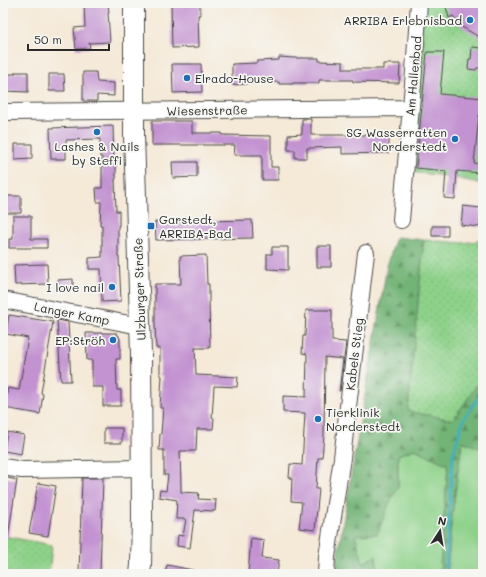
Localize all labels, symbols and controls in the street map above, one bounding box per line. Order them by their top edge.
place label: ARRIBA Erlebnisbad [344,12,462,28]
marker: ARRIBA Erlebnisbad [465,15,475,25]
scale bar [28,26,109,52]
text: 50 m [34,31,62,47]
street label: Am Hallenbad [402,35,425,117]
place label: Elrado-House [195,70,274,86]
marker: Elrado-House [182,73,192,83]
street label: Wiesenstraße [166,101,248,119]
place label: SG Wasserratten Norderstedt [346,124,447,154]
marker: Lashes & Nails by Steffi [92,127,102,137]
marker: SG Wasserratten Norderstedt [450,134,460,144]
place label: Lashes & Nails by Steffi [55,138,140,168]
place label: Garstedt, ARRIBA-Bad [159,211,232,241]
marker: Garstedt, ARRIBA-Bad [146,221,156,231]
street label: Ulzburger Straße [129,237,149,341]
place label: I love nail [46,279,104,295]
marker: I love nail [107,282,117,292]
street label: Langer Kamp [33,298,111,328]
street label: Kabels Stieg [342,317,366,391]
place label: EP:Ströh [55,332,105,348]
marker: EP:Ströh [108,335,118,345]
place label: Tierklinik Norderstedt [326,404,401,434]
marker: Tierklinik Norderstedt [313,414,323,424]
north arrow [420,511,460,551]
text: N [437,513,448,529]

